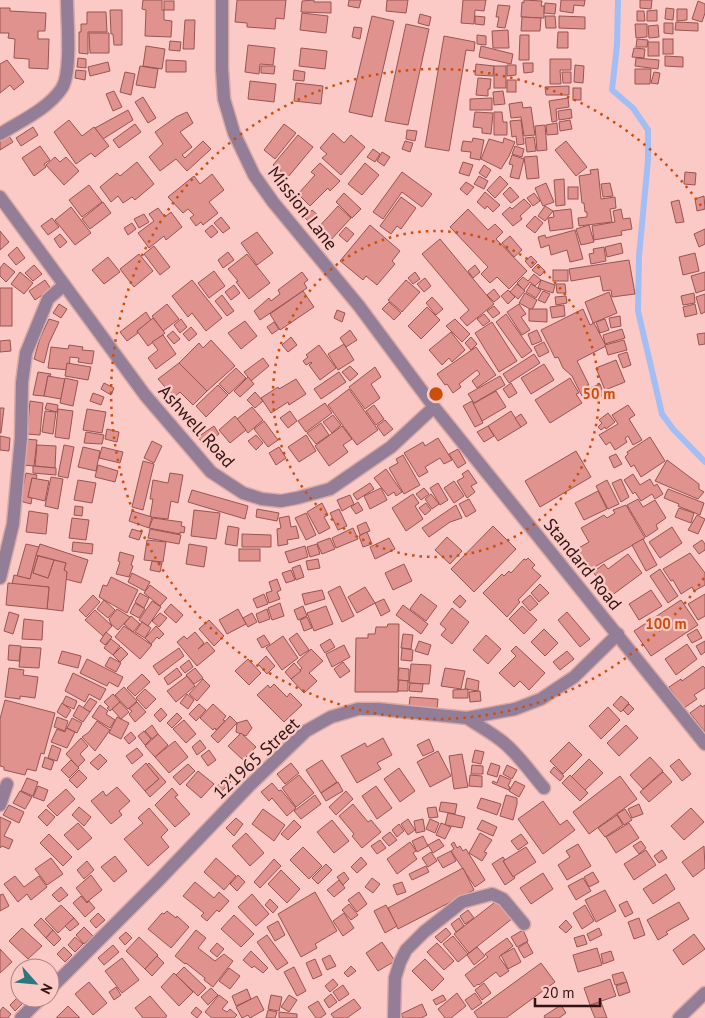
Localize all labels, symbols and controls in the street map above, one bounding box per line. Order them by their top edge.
street label: Mission Lane [263,161,343,255]
street label: Ashwell Road [154,380,240,472]
text: 50 m [583,384,615,403]
centre of rings [427,385,445,403]
street label: Standard Road [539,513,627,615]
text: 100 m [645,614,687,633]
street label: 121965 Street [208,712,304,804]
north arrow [10,958,60,1008]
scale bar [535,976,600,1008]
text: N [36,981,57,997]
text: 20 m [542,983,575,1002]

